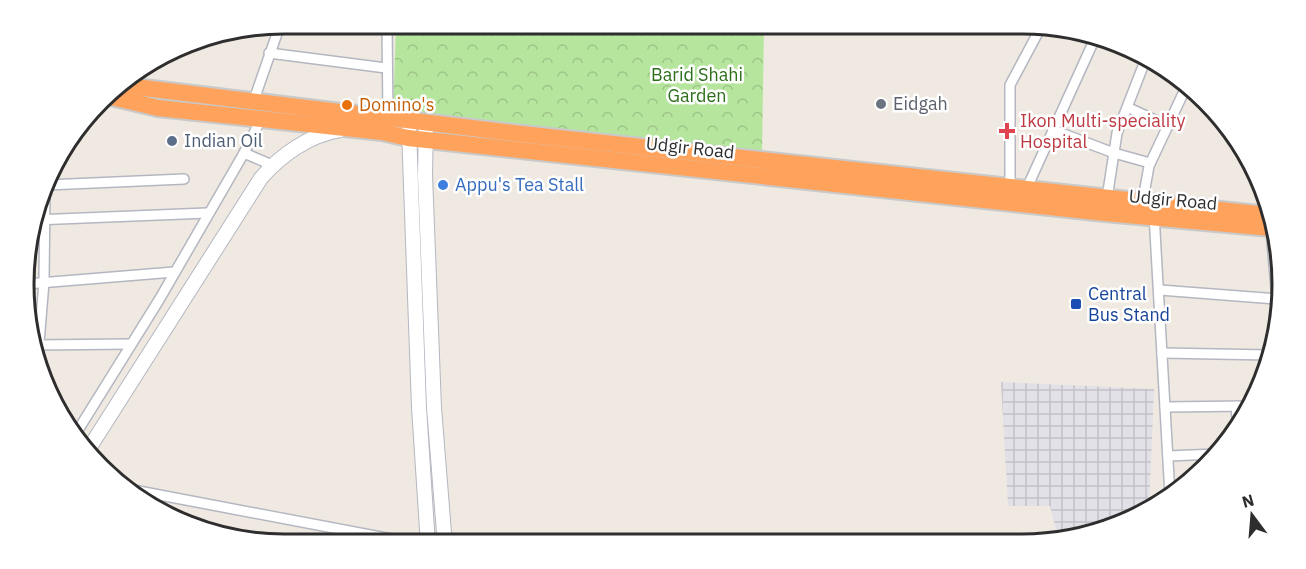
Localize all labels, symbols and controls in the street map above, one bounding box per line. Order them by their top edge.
park label: Barid Shahi Garden [651,63,743,107]
place label: Eidgah [893,92,948,115]
place label: Domino's [359,93,434,116]
marker: Eidgah [874,97,888,111]
marker: Domino's [340,98,354,112]
place label: Ikon Multi-speciality Hospital [1020,109,1186,153]
marker: Ikon Multi-speciality Hospital [998,122,1016,140]
place label: Indian Oil [184,129,263,152]
street label: Udgir Road [645,131,735,164]
marker: Indian Oil [165,134,179,148]
place label: Appu's Tea Stall [455,173,584,196]
marker: Appu's Tea Stall [436,178,450,192]
street label: Udgir Road [1128,184,1218,215]
place label: Central Bus Stand [1088,282,1170,326]
marker: Central Bus Stand [1069,297,1083,311]
north arrow [1222,485,1282,545]
text: N [1240,489,1256,512]

